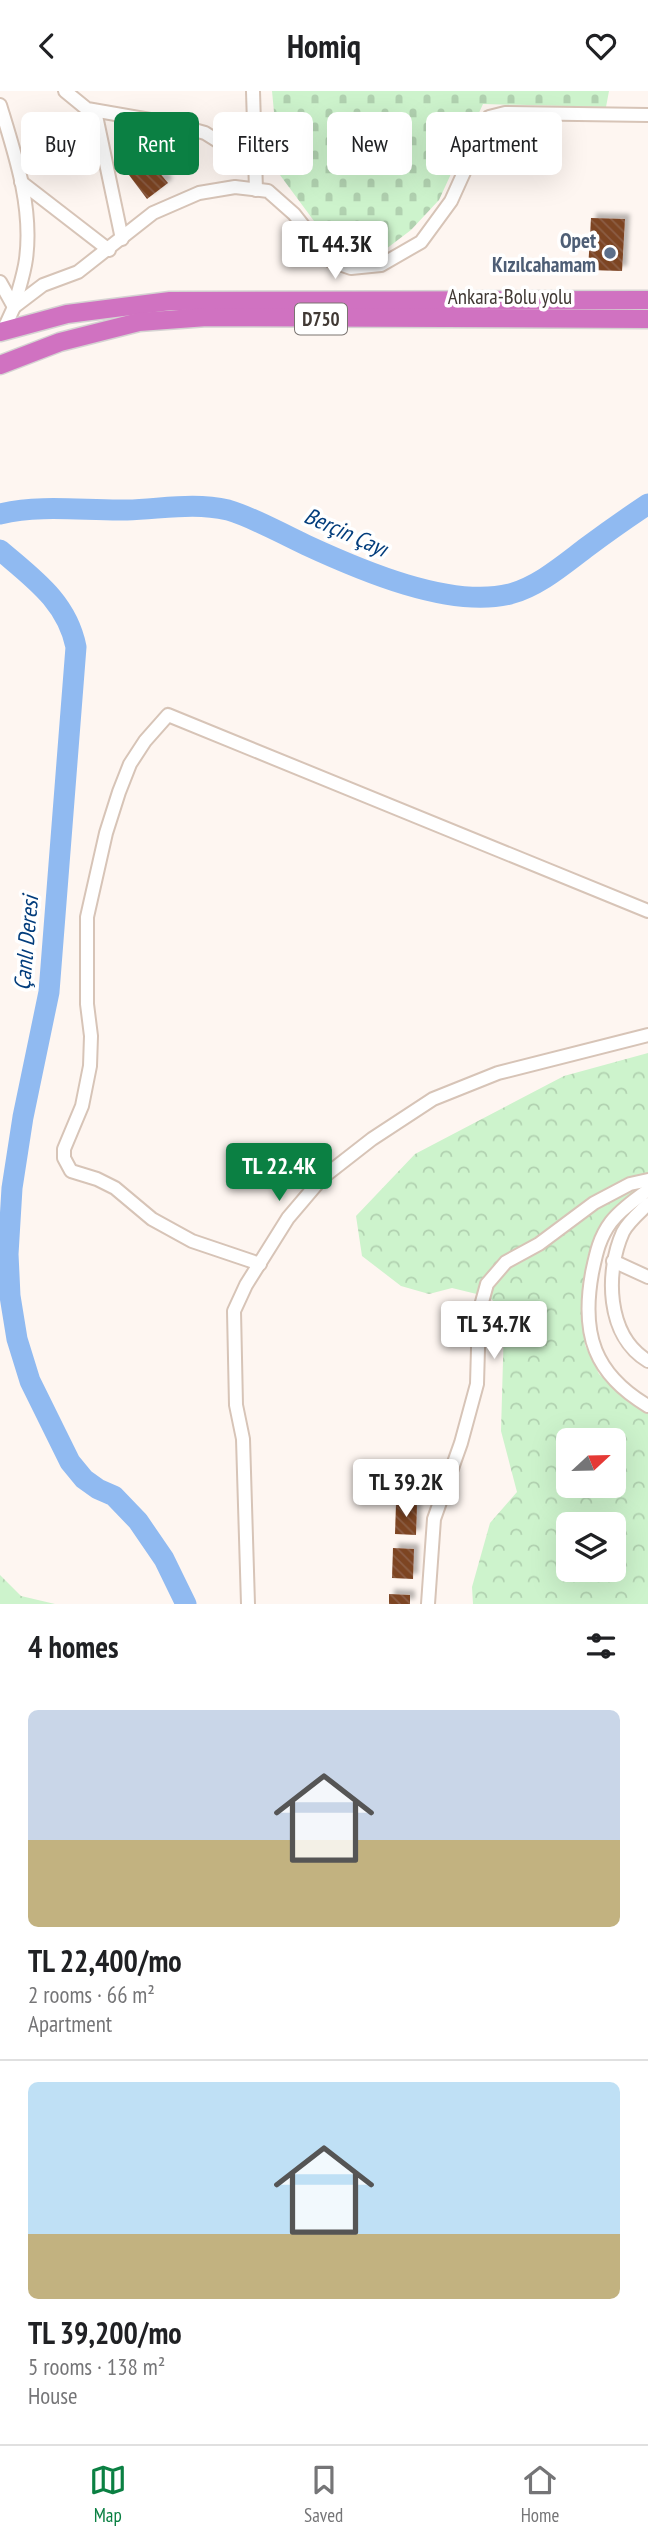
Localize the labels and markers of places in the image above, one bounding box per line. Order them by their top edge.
pin: TL 44.3K [263,221,407,281]
place label: Opet Kızılcahamam [492,227,596,278]
marker: Opet Kızılcahamam [602,245,618,261]
pin: TL 22.4K [207,1143,351,1203]
pin: TL 34.7K [422,1301,566,1361]
pin: TL 39.2K [334,1459,478,1519]

